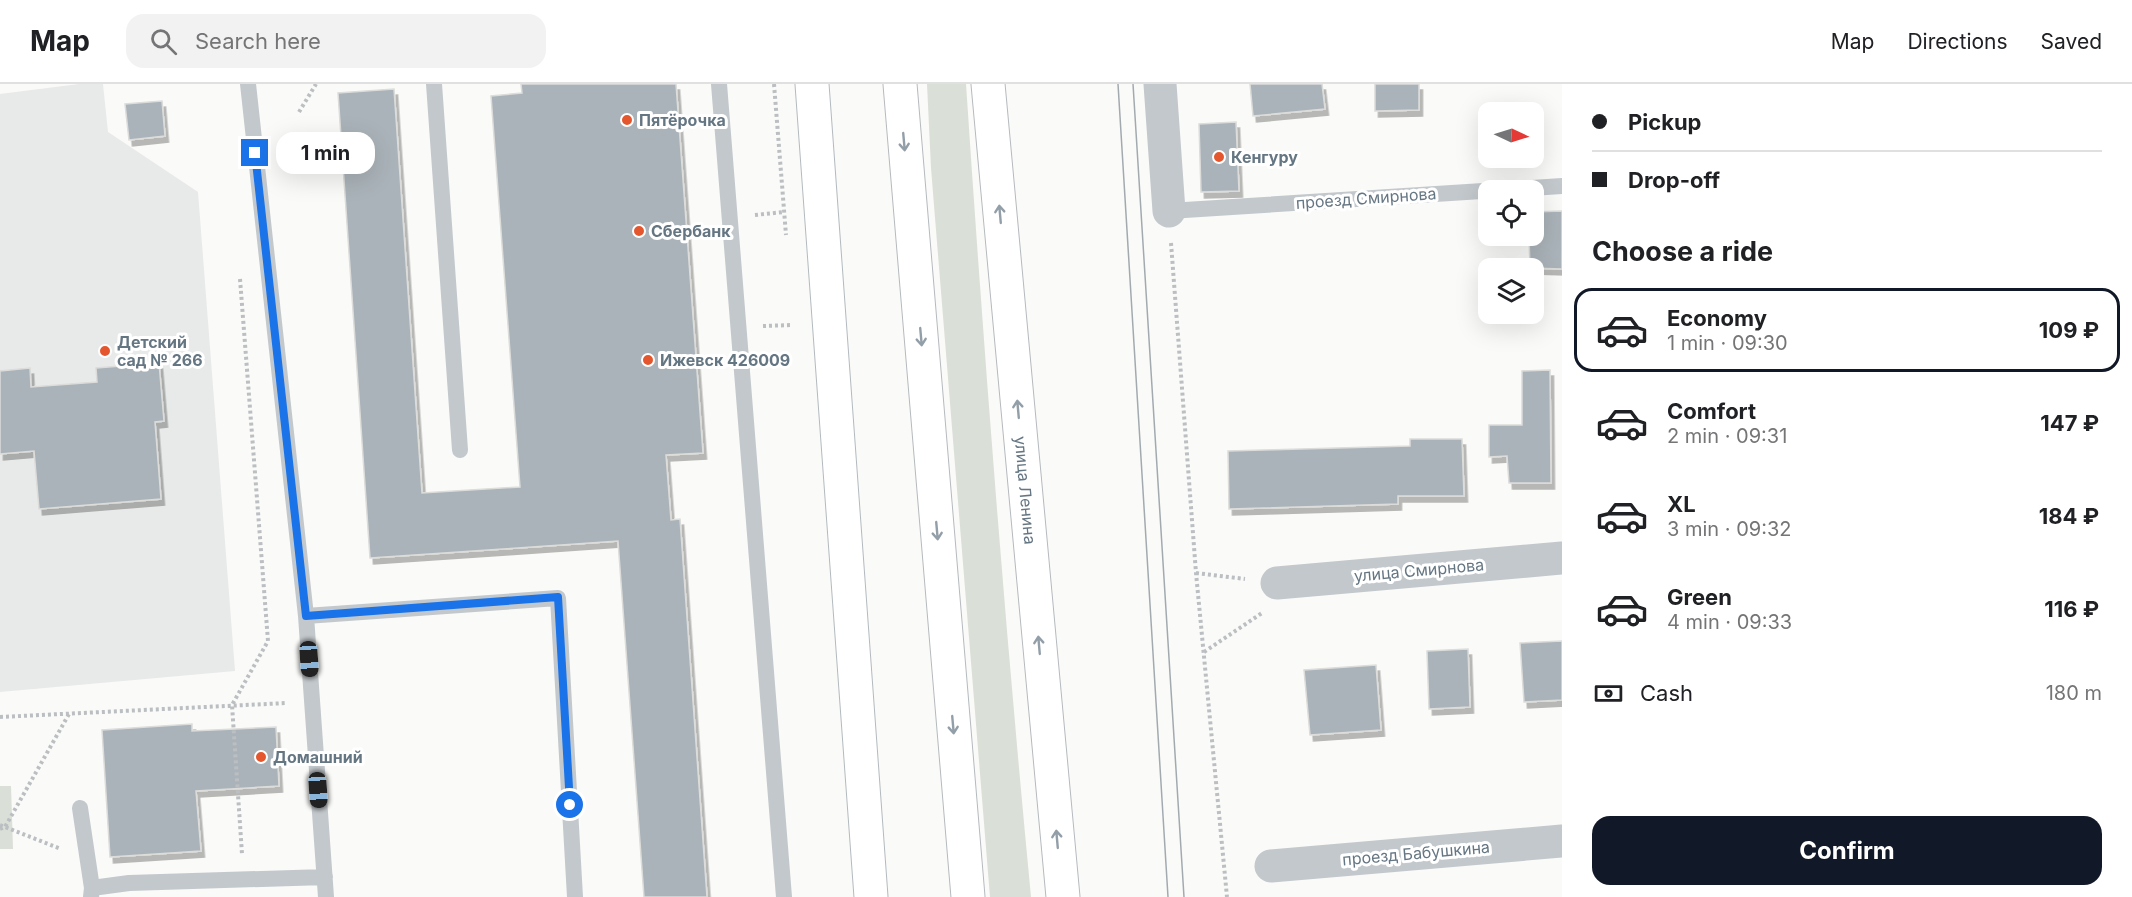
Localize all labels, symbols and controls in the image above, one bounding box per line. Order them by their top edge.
search box [126,14,546,68]
text: Map [30,24,90,58]
icon: search [147,25,180,58]
text: Search here [195,28,321,54]
text: Map [1831,29,1874,54]
text: Directions [1907,29,2008,54]
text: Saved [2041,29,2102,54]
north arrow [1478,102,1544,168]
map controls [1478,102,1544,324]
text: Pickup [1628,109,1702,135]
place label: Пятёрочка [639,110,726,130]
marker: Пятёрочка [620,113,634,127]
callout: 1 min [276,132,375,174]
one-way arrow [899,132,910,152]
route end [241,139,268,166]
text: 1 min [301,141,350,165]
place label: Кенгуру [1231,147,1298,167]
marker: Кенгуру [1212,150,1226,164]
text: Drop-off [1628,167,1720,193]
button: locate [1478,180,1544,246]
street label: проезд Смирнова [1295,183,1437,213]
one-way arrow [994,205,1005,225]
place label: Сбербанк [651,221,731,241]
marker: Сбербанк [632,224,646,238]
text: Choose a ride [1592,235,1773,268]
button: layers [1478,258,1544,324]
icon: car [1595,303,1649,357]
text: Economy [1667,305,1767,331]
text: 109 ₽ [2039,317,2099,343]
one-way arrow [916,326,927,346]
text: 1 min · 09:30 [1667,331,1788,355]
place label: Детский сад № 266 [117,332,203,370]
marker: Детский сад № 266 [98,344,112,358]
place label: Ижевск 426009 [660,350,790,370]
marker: Ижевск 426009 [641,353,655,367]
icon: car [1595,396,1649,450]
text: Comfort [1667,398,1756,424]
one-way arrow [1012,399,1023,419]
text: 147 ₽ [2040,410,2099,436]
text: 2 min · 09:31 [1667,424,1787,448]
street label: улица Ленина [1011,435,1040,545]
icon: car [1595,489,1649,543]
text: XL [1667,491,1696,517]
text: 184 ₽ [2039,503,2099,529]
text: 3 min · 09:32 [1667,517,1792,541]
one-way arrow [932,520,943,540]
street label: улица Смирнова [1353,554,1485,586]
icon: car [1595,582,1649,636]
text: Green [1667,584,1732,610]
text: 116 ₽ [2044,596,2099,622]
text: 4 min · 09:33 [1667,610,1792,634]
one-way arrow [1033,635,1044,655]
car [299,640,319,678]
icon: cash [1592,677,1625,710]
text: Cash [1640,680,1693,706]
text: 180 m [2046,681,2102,705]
one-way arrow [948,715,959,735]
place label: Домашний [273,747,363,767]
marker: Домашний [254,750,268,764]
car [308,771,328,809]
route start [556,791,583,818]
button: Confirm [1592,816,2102,885]
one-way arrow [1051,829,1062,849]
street label: проезд Бабушкина [1341,837,1491,869]

